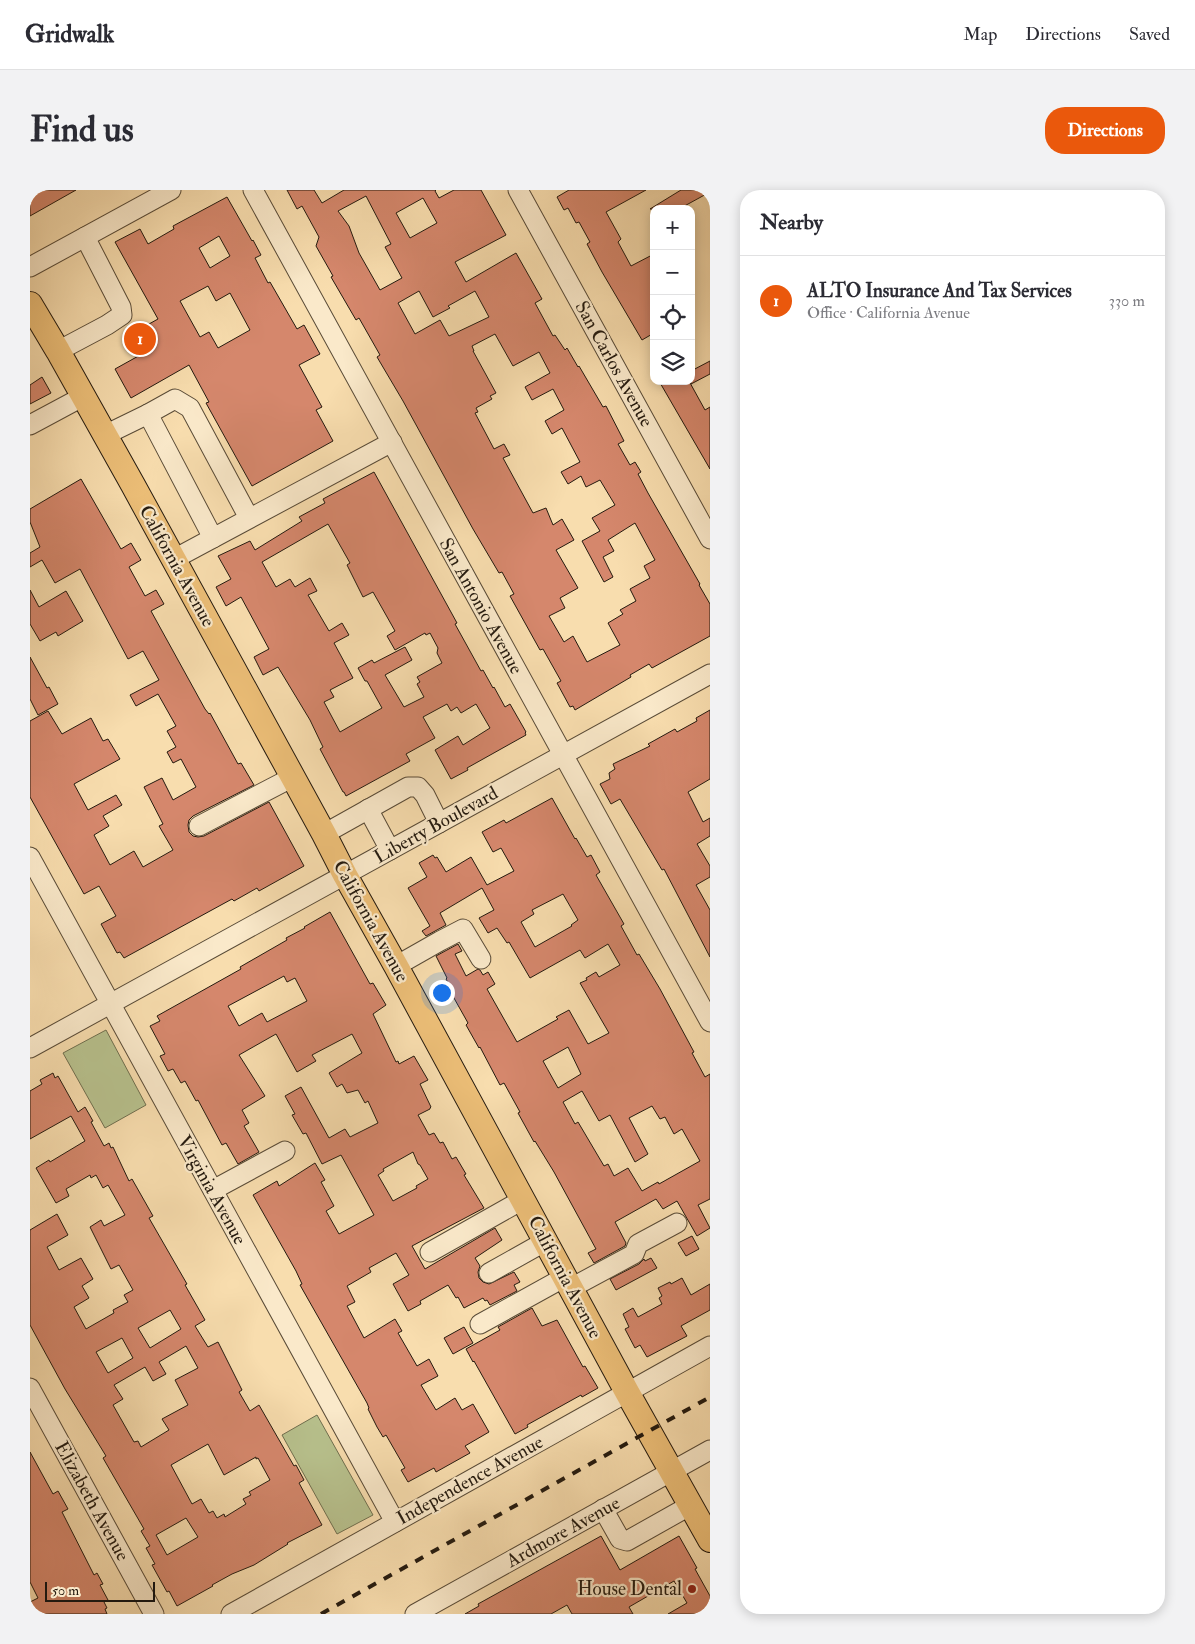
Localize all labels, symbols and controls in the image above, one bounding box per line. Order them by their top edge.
text: Gridwalk [25,19,114,50]
text: Map [964,23,997,46]
text: Directions [1025,23,1101,46]
text: Saved [1129,23,1170,46]
button: Directions [1045,107,1165,154]
text: Find us [30,108,134,152]
map controls [650,205,695,385]
button: + [650,205,695,250]
text: Nearby [760,209,823,236]
button: − [650,250,695,295]
text: ALTO Insurance And Tax Services [807,279,1072,303]
text: 1 [773,291,779,311]
text: 330 m [1109,291,1145,311]
button: locate [650,295,695,340]
street label: San Carlos Avenue [570,297,659,431]
text: Office · California Avenue [807,303,970,323]
pin: 1 [124,320,156,358]
button: layers [650,340,695,385]
street label: California Avenue [134,501,220,631]
street label: San Antonio Avenue [434,534,528,678]
street label: Liberty Boulevard [370,781,503,869]
street label: California Avenue [328,856,414,986]
your location [429,980,455,1006]
street label: Virginia Avenue [172,1131,252,1249]
street label: California Avenue [523,1212,607,1343]
street label: Independence Avenue [393,1430,548,1531]
street label: Elizabeth Avenue [49,1437,135,1565]
street label: Ardmore Avenue [501,1491,624,1574]
place label: House Dental [577,1577,682,1601]
scale bar [45,1579,155,1602]
text: 50 m [52,1582,79,1599]
marker: House Dental [686,1583,698,1595]

